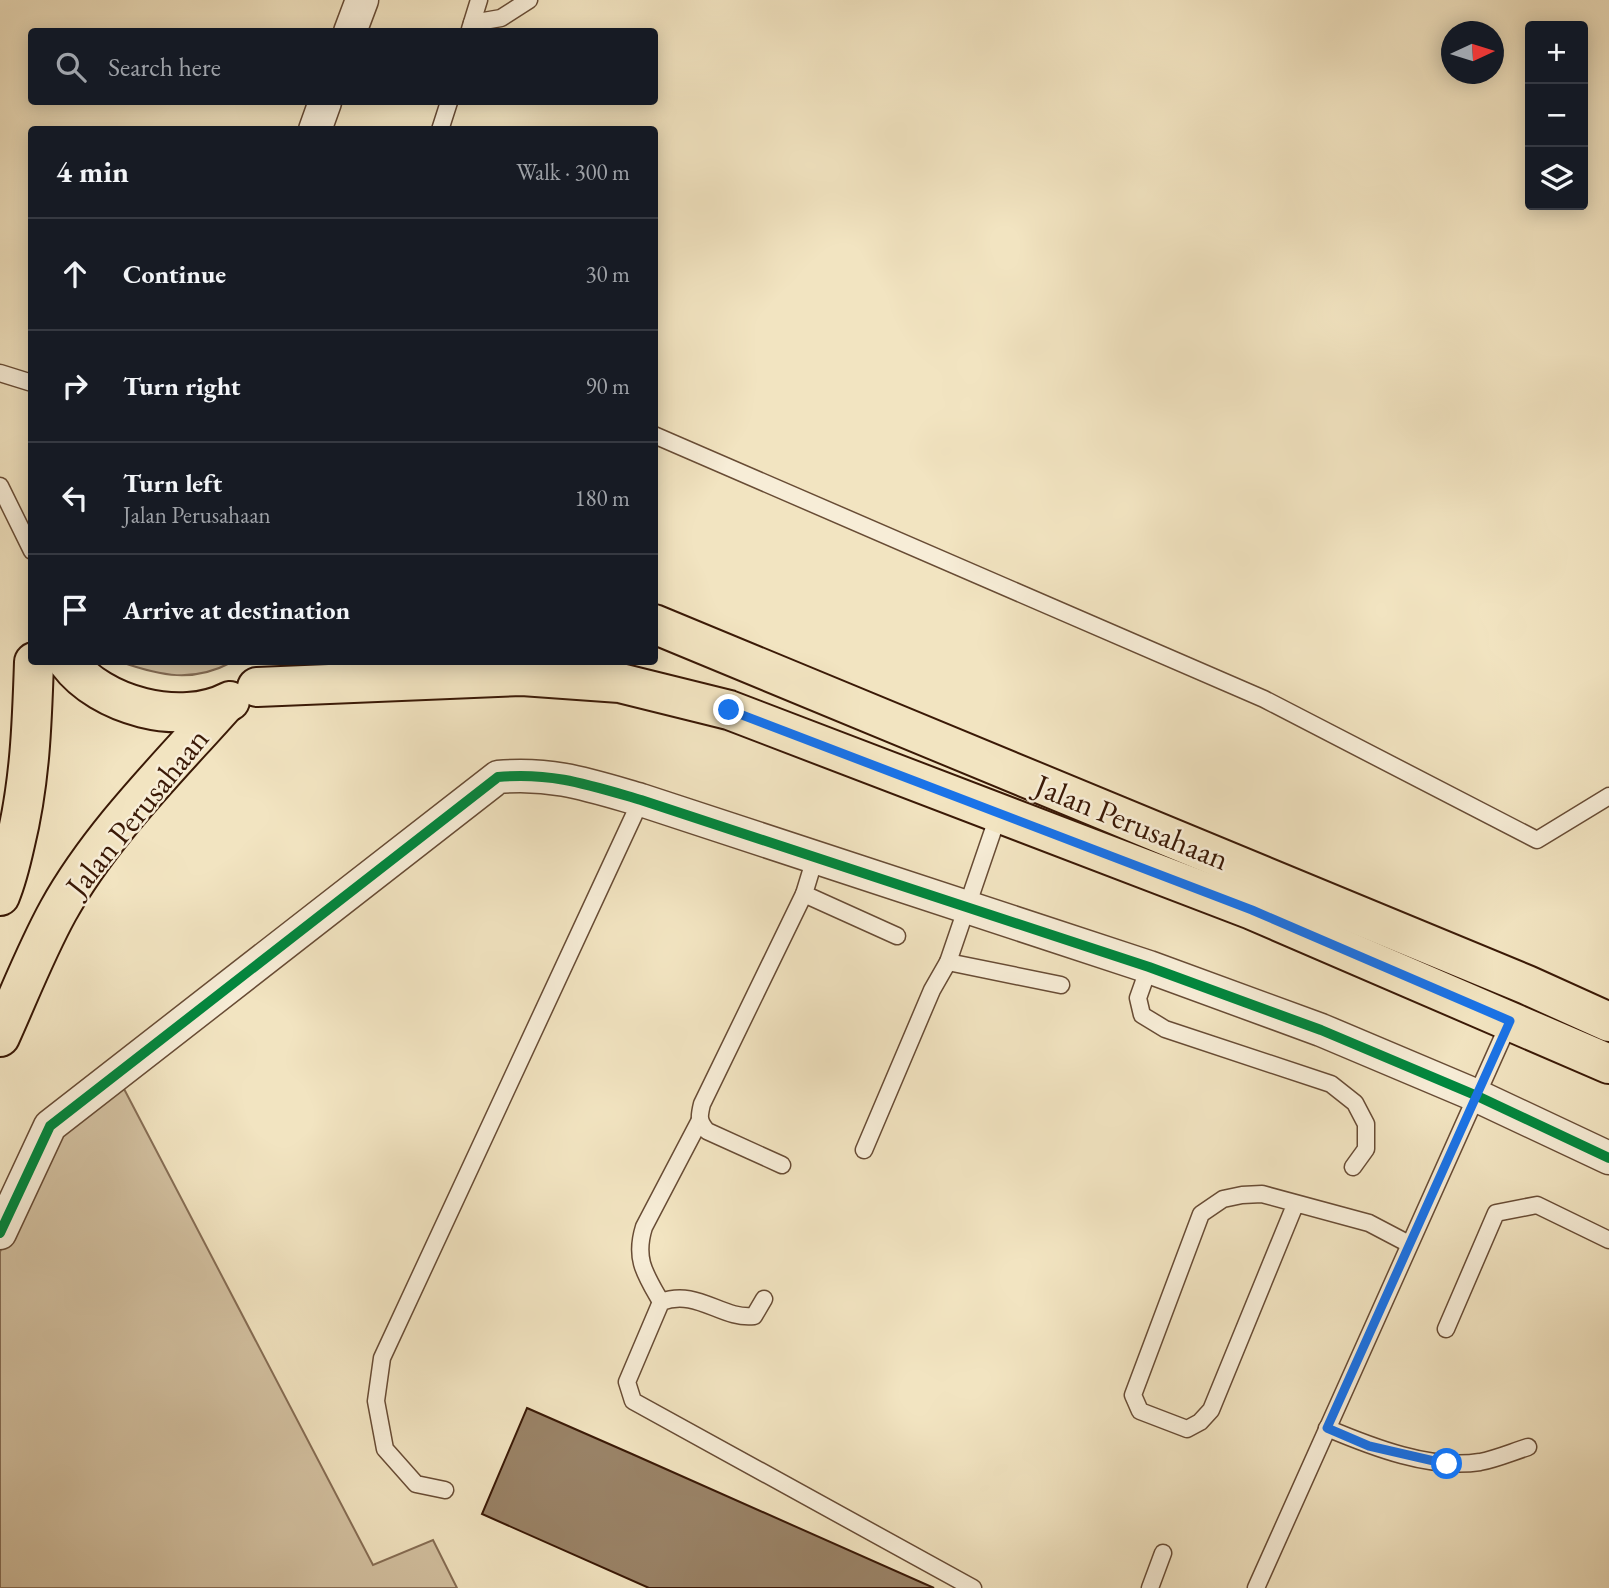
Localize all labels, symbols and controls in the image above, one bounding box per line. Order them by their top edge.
north arrow [1441,21,1504,84]
map controls [1525,21,1588,210]
button: + [1525,21,1588,84]
search box [28,28,658,105]
icon: search [52,48,90,86]
text: Search here [108,50,221,84]
button: − [1525,84,1588,147]
button: layers [1525,147,1588,210]
text: 4 min [56,152,129,191]
text: Walk · 300 m [516,157,630,187]
icon: ahead [56,255,94,293]
text: Continue [123,257,226,291]
text: 30 m [585,259,630,289]
icon: right [56,367,94,405]
text: Turn right [123,369,241,403]
text: 90 m [585,371,630,401]
text: Turn left [123,466,222,500]
icon: left [56,479,94,517]
text: 180 m [574,483,630,513]
text: Jalan Perusahaan [123,500,271,530]
icon: arrive [56,591,94,629]
text: Arrive at destination [123,593,350,627]
route end [713,694,744,725]
street label: Jalan Perusahaan [54,719,218,907]
street label: Jalan Perusahaan [1026,763,1235,880]
route start [1431,1448,1462,1479]

